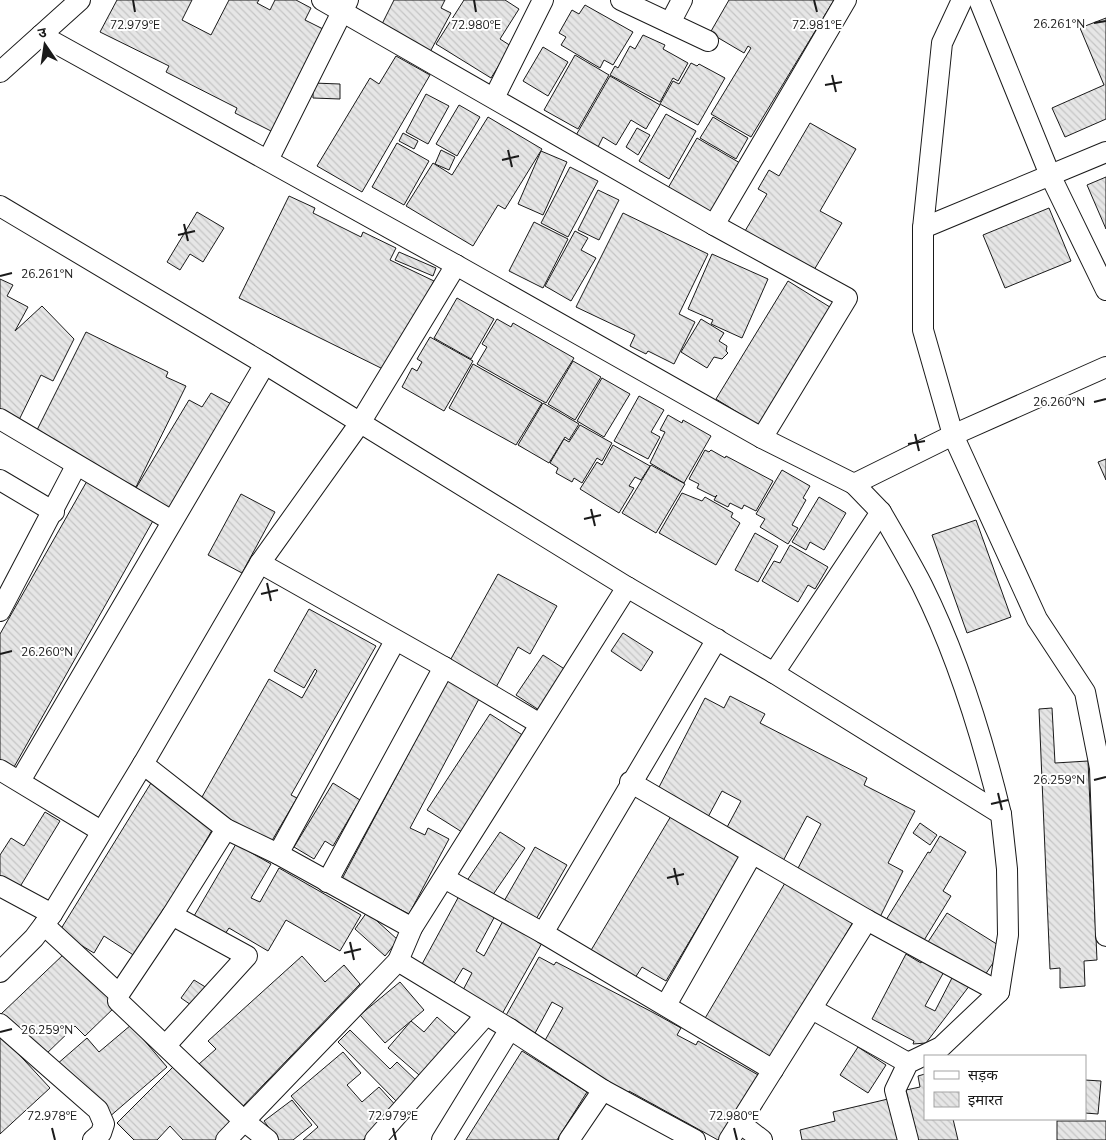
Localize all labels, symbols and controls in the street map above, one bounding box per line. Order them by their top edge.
text: 26.261°N [1033,16,1085,32]
text: 72.979°E [110,17,160,33]
text: 72.980°E [451,17,501,33]
text: 72.981°E [792,17,842,33]
north arrow [20,20,70,70]
text: उ [36,22,49,43]
text: 26.261°N [21,266,73,282]
text: 26.260°N [1033,394,1085,410]
text: 26.260°N [21,644,73,660]
text: 26.259°N [1033,772,1085,788]
text: 26.259°N [21,1022,73,1038]
legend [924,1055,1086,1120]
text: सड़क [968,1065,998,1085]
text: इमारत [968,1090,1003,1110]
text: 72.978°E [27,1108,77,1124]
text: 72.979°E [368,1108,418,1124]
text: 72.980°E [709,1108,759,1124]

